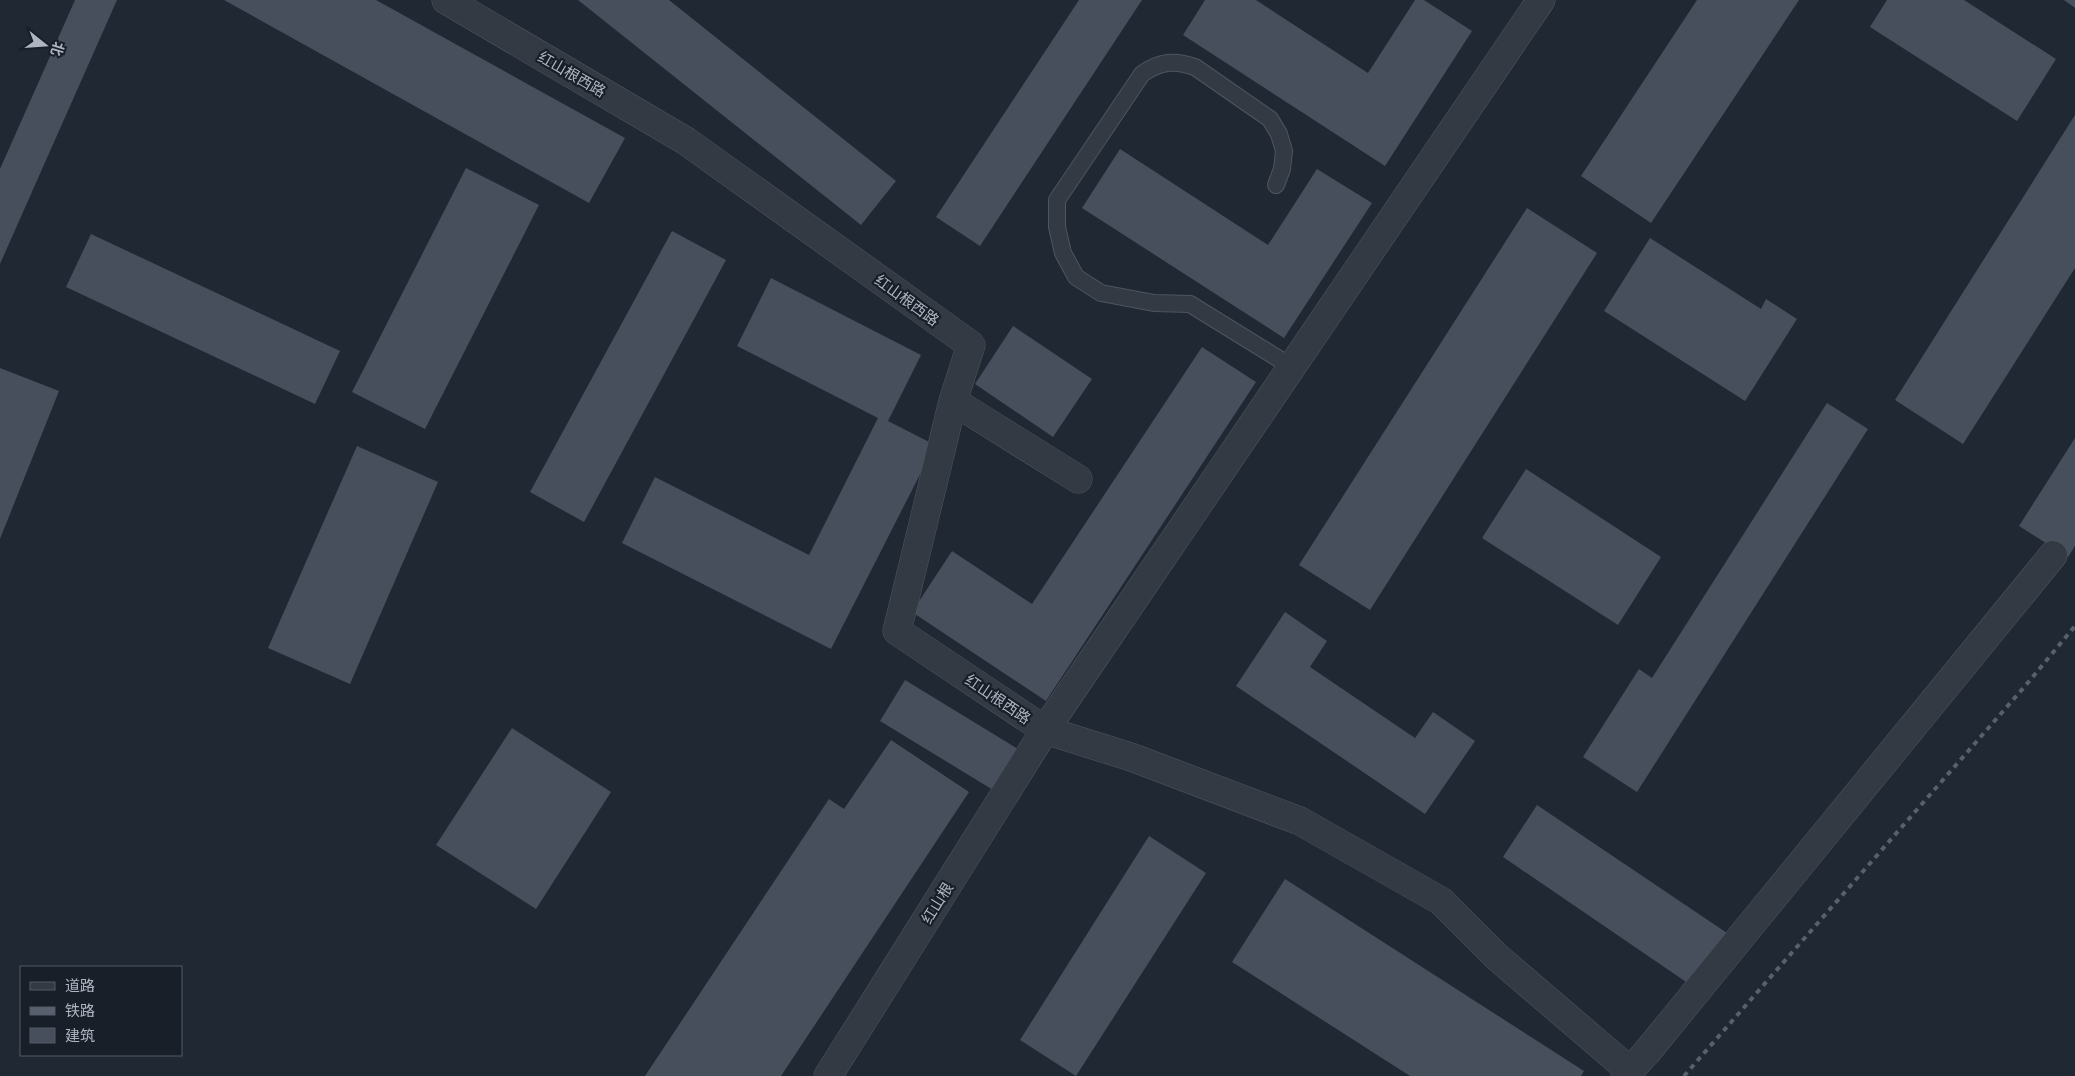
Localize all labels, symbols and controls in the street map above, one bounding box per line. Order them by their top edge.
north arrow [20,20,70,70]
text: 北 [48,40,67,58]
street label: 红山根西路 [535,48,609,100]
street label: 红山根西路 [872,271,942,329]
street label: 红山根西路 [962,671,1034,727]
street label: 红山根 [918,879,956,927]
legend [20,966,182,1056]
text: 道路 [65,977,95,994]
text: 铁路 [65,1002,95,1019]
text: 建筑 [65,1027,95,1044]

